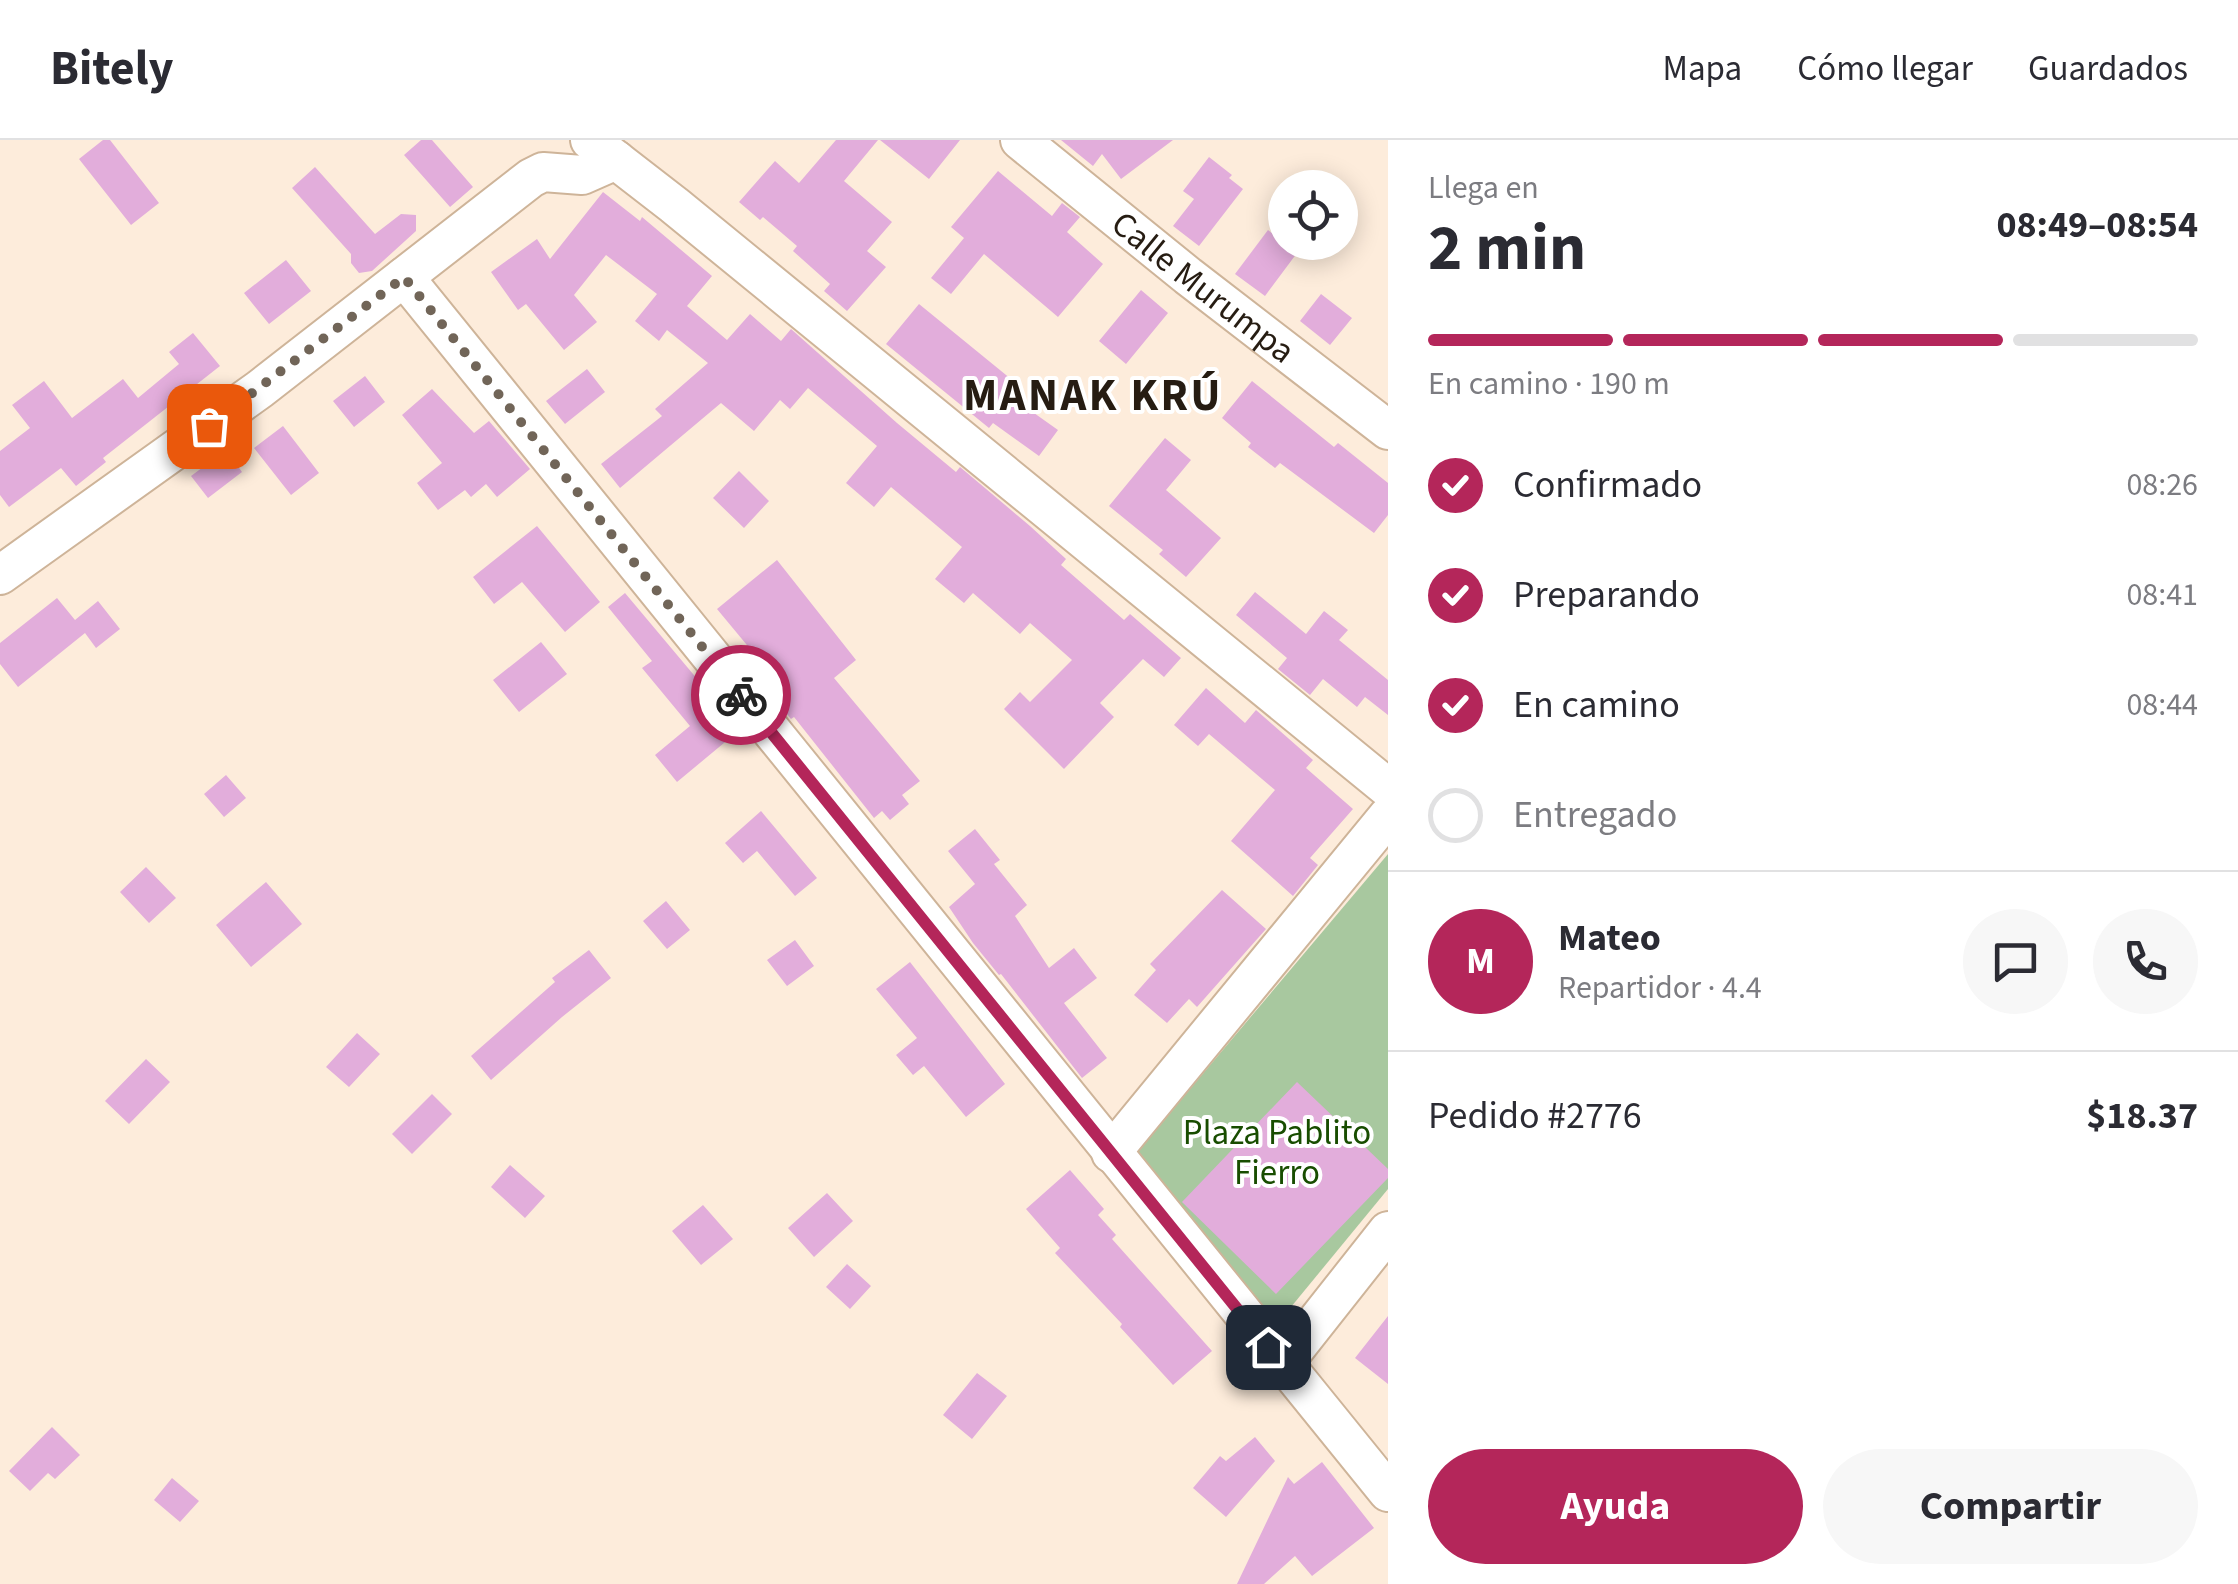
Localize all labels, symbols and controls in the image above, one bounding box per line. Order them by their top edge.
text: Bitely [50,35,173,103]
text: Mapa [1663,44,1742,94]
text: Cómo llegar [1797,44,1973,94]
text: Guardados [2028,44,2188,94]
text: Llega en [1428,165,1539,211]
map controls [1268,170,1358,260]
button: locate [1268,170,1358,260]
text: 08:49–08:54 [1996,198,2198,252]
street label: Calle Murumpa [1100,200,1305,376]
text: 2 min [1428,202,1586,295]
text: En camino · 190 m [1428,361,1670,407]
district label: MANAK KRÚ [963,364,1223,428]
pin [167,384,252,469]
icon: bag [182,399,237,454]
icon: check [1428,458,1483,513]
text: Confirmado [1513,458,1702,512]
text: 08:26 [2126,462,2198,508]
icon: check [1428,568,1483,623]
text: Preparando [1513,568,1700,622]
text: 08:41 [2126,572,2198,618]
courier [691,645,791,745]
icon: bike [714,668,769,723]
icon: check [1428,678,1483,733]
text: En camino [1513,678,1680,732]
text: 08:44 [2126,682,2198,728]
text: Entregado [1513,788,1677,842]
button: chat [1963,909,2068,1014]
button: phone [2093,909,2198,1014]
text: Mateo [1558,911,1661,965]
text: M [1466,934,1495,988]
text: Repartidor · 4.4 [1558,965,1762,1011]
text: Pedido #2776 [1428,1089,1642,1143]
text: $18.37 [2086,1089,2198,1143]
park label: Plaza Pablito Fierro [1183,1108,1371,1198]
pin [1226,1305,1311,1390]
icon: home [1241,1320,1296,1375]
button: Ayuda [1428,1449,1803,1564]
button: Compartir [1823,1449,2198,1564]

